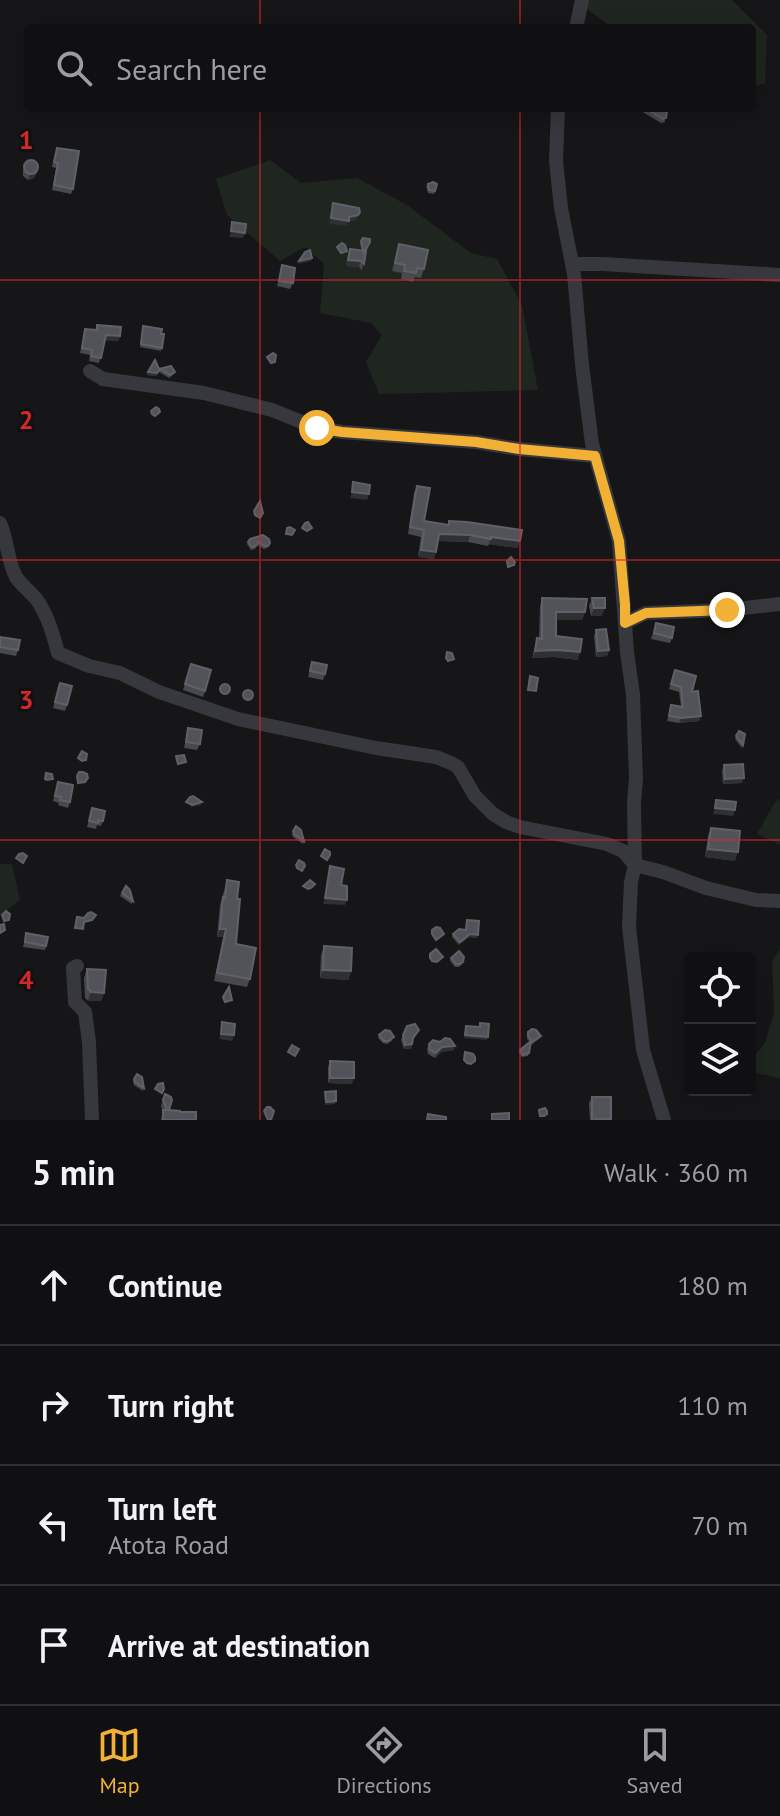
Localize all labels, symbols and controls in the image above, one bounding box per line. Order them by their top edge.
search box [24,24,756,112]
icon: search [52,46,96,90]
text: Search here [116,49,267,88]
text: 1 [19,123,33,156]
text: 2 [19,403,33,436]
route start [299,410,335,446]
route end [709,592,745,628]
text: 3 [19,683,33,716]
map controls [684,952,756,1096]
button: locate [684,952,756,1024]
text: 4 [19,963,34,996]
button: layers [684,1024,756,1096]
text: 5 min [32,1150,115,1194]
text: Walk · 360 m [604,1156,748,1189]
icon: ahead [32,1263,76,1307]
text: Continue [108,1266,222,1305]
text: 180 m [677,1269,748,1302]
icon: right [32,1383,76,1427]
text: Turn right [108,1386,234,1425]
text: 110 m [677,1389,748,1422]
text: Turn left [108,1489,216,1528]
icon: left [32,1503,76,1547]
text: 70 m [692,1509,748,1542]
text: Atota Road [108,1528,229,1561]
icon: arrive [32,1623,76,1667]
text: Arrive at destination [108,1626,370,1665]
tab: Map [97,1723,141,1799]
tab: Directions [336,1723,432,1799]
tab: Saved [627,1723,682,1799]

